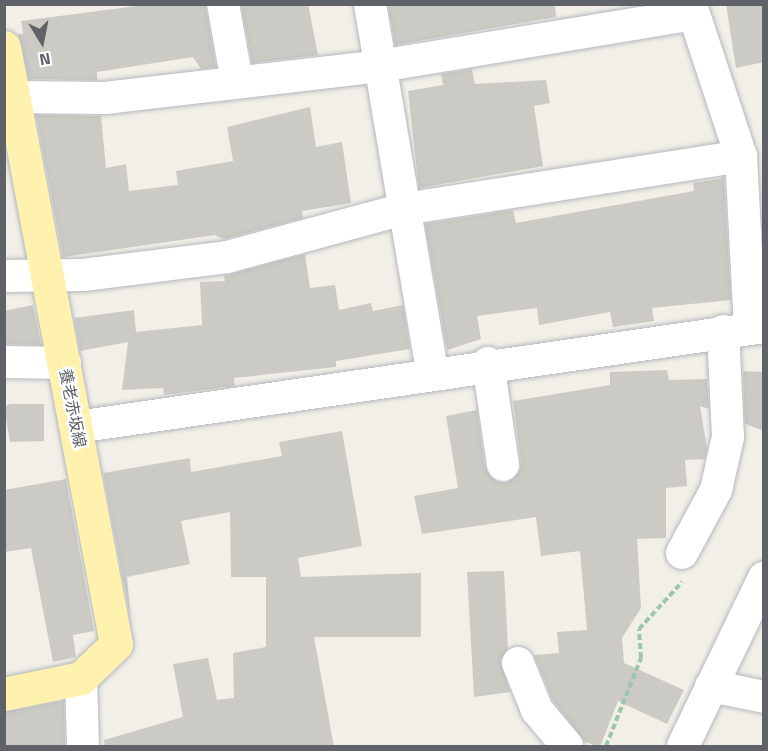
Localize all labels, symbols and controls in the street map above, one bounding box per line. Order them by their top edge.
north arrow [12,12,72,72]
text: N [38,47,53,73]
street label: 養老赤坂線 [56,367,90,449]

